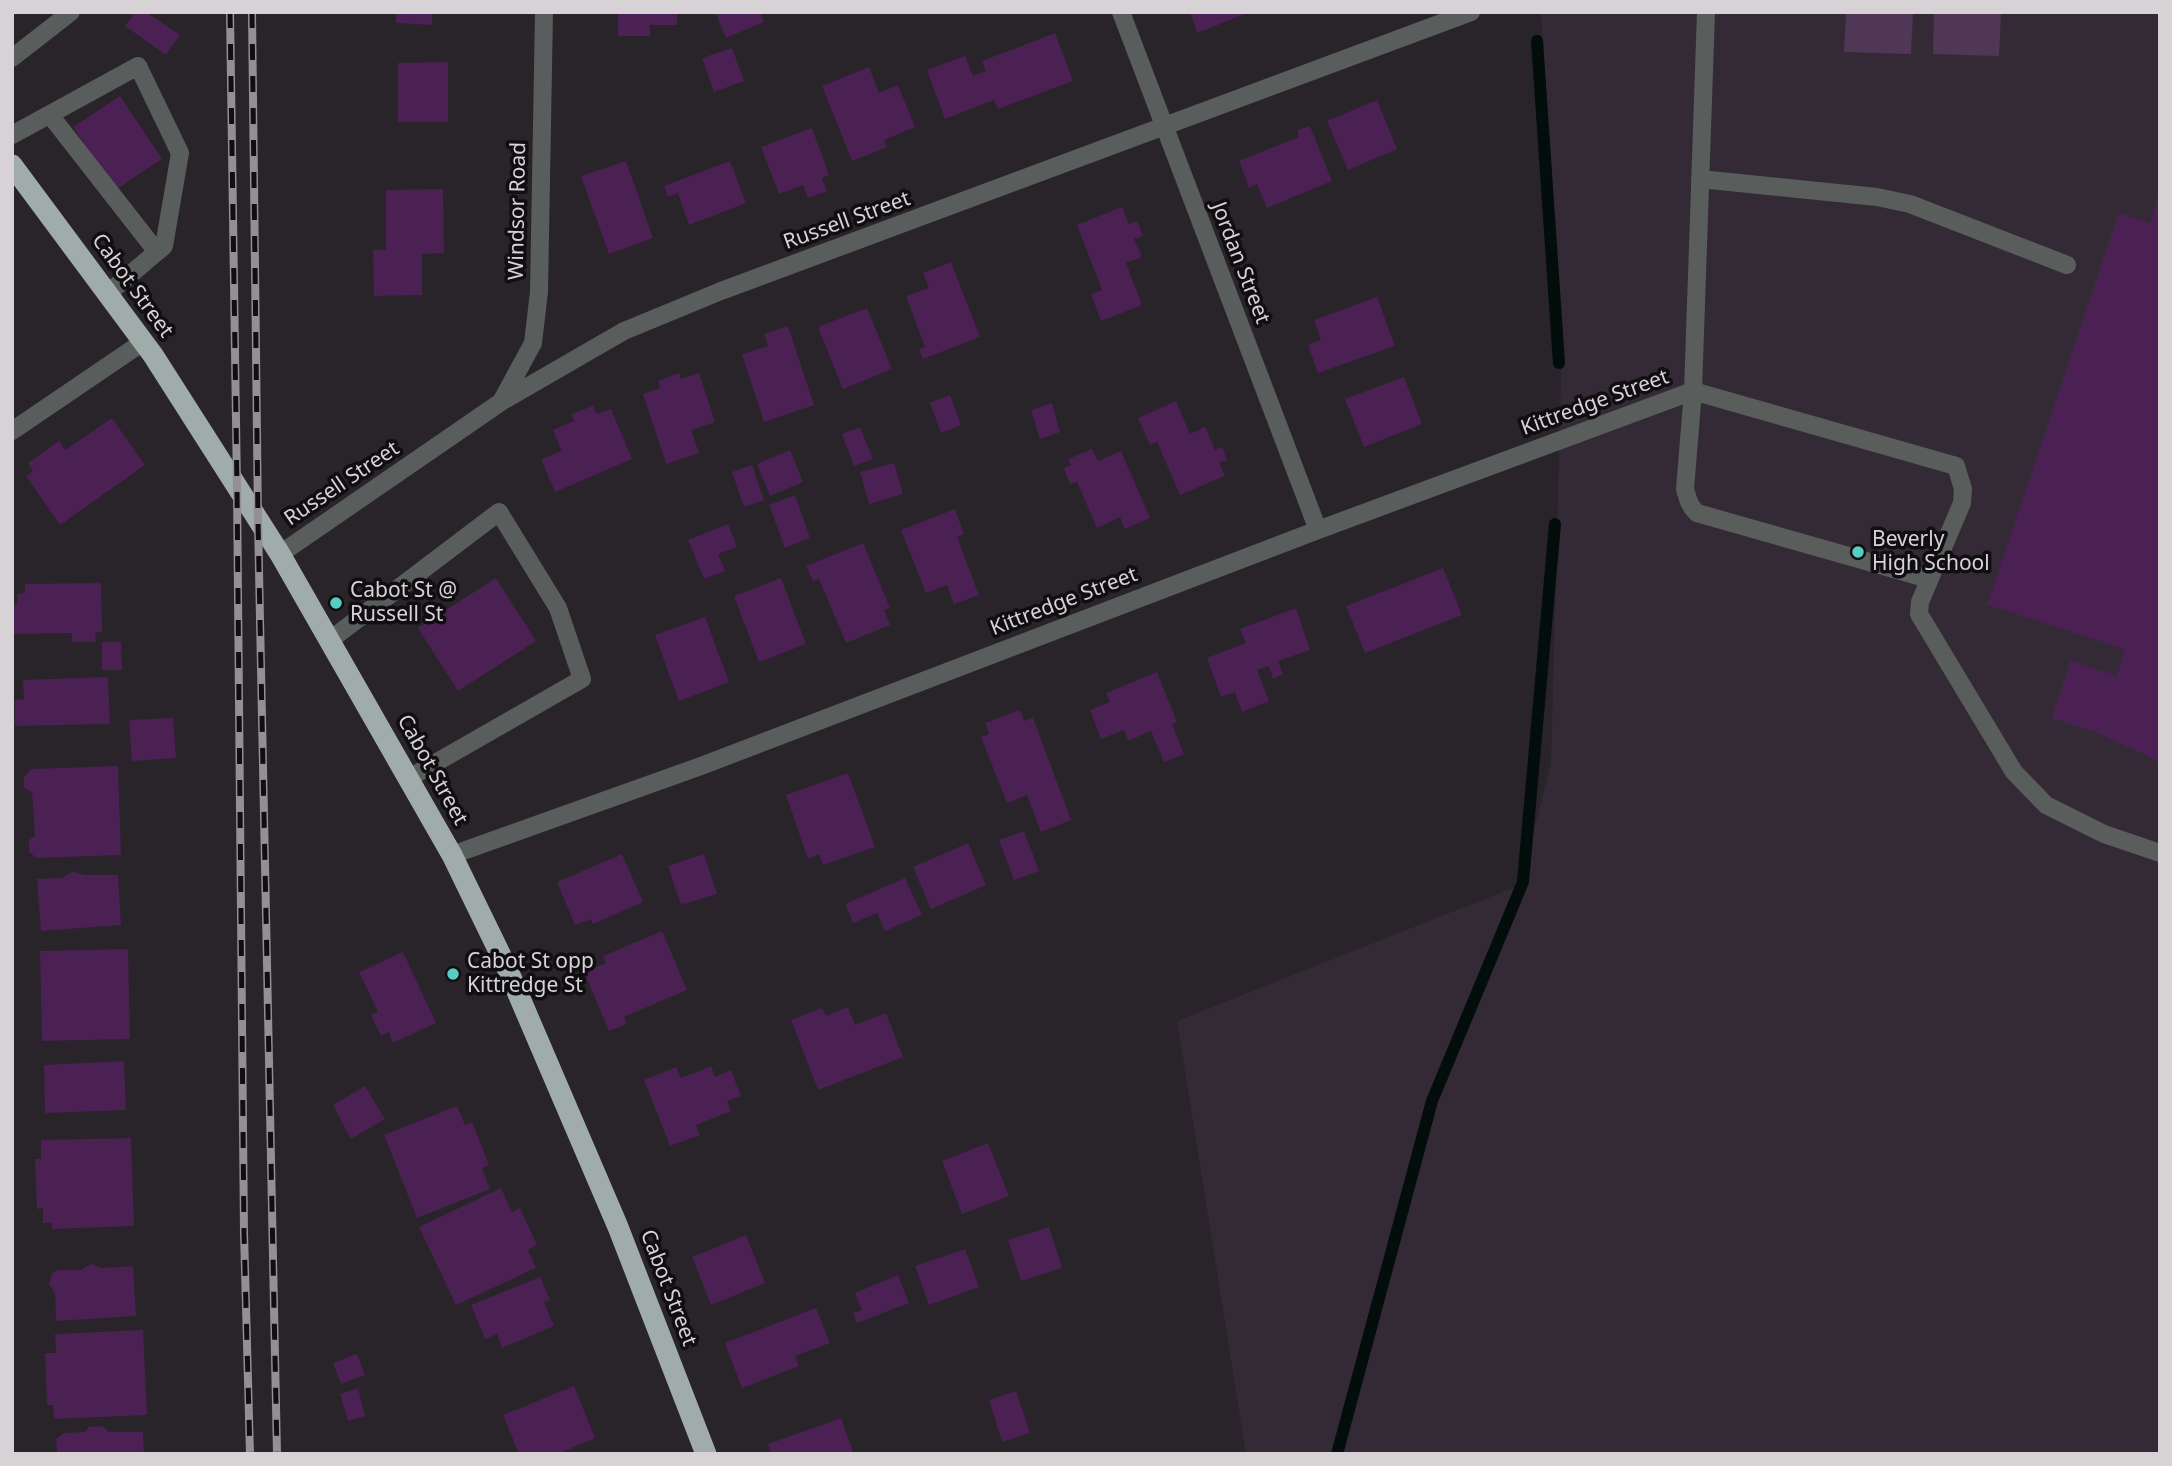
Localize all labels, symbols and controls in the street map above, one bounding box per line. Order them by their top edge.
street label: Windsor Road [504,142,532,280]
street label: Russell Street [780,186,914,256]
street label: Jordan Street [1205,199,1275,327]
street label: Cabot Street [86,229,178,343]
street label: Kittredge Street [1518,365,1672,441]
street label: Russell Street [280,436,404,532]
place label: Beverly High School [1872,527,1990,577]
marker: Beverly High School [1850,544,1866,560]
street label: Kittredge Street [987,562,1141,642]
place label: Cabot St @ Russell St [350,578,457,628]
marker: Cabot St @ Russell St [328,595,344,611]
street label: Cabot Street [391,710,473,830]
place label: Cabot St opp Kittredge St [467,949,594,999]
marker: Cabot St opp Kittredge St [445,966,461,982]
street label: Cabot Street [634,1226,702,1350]

